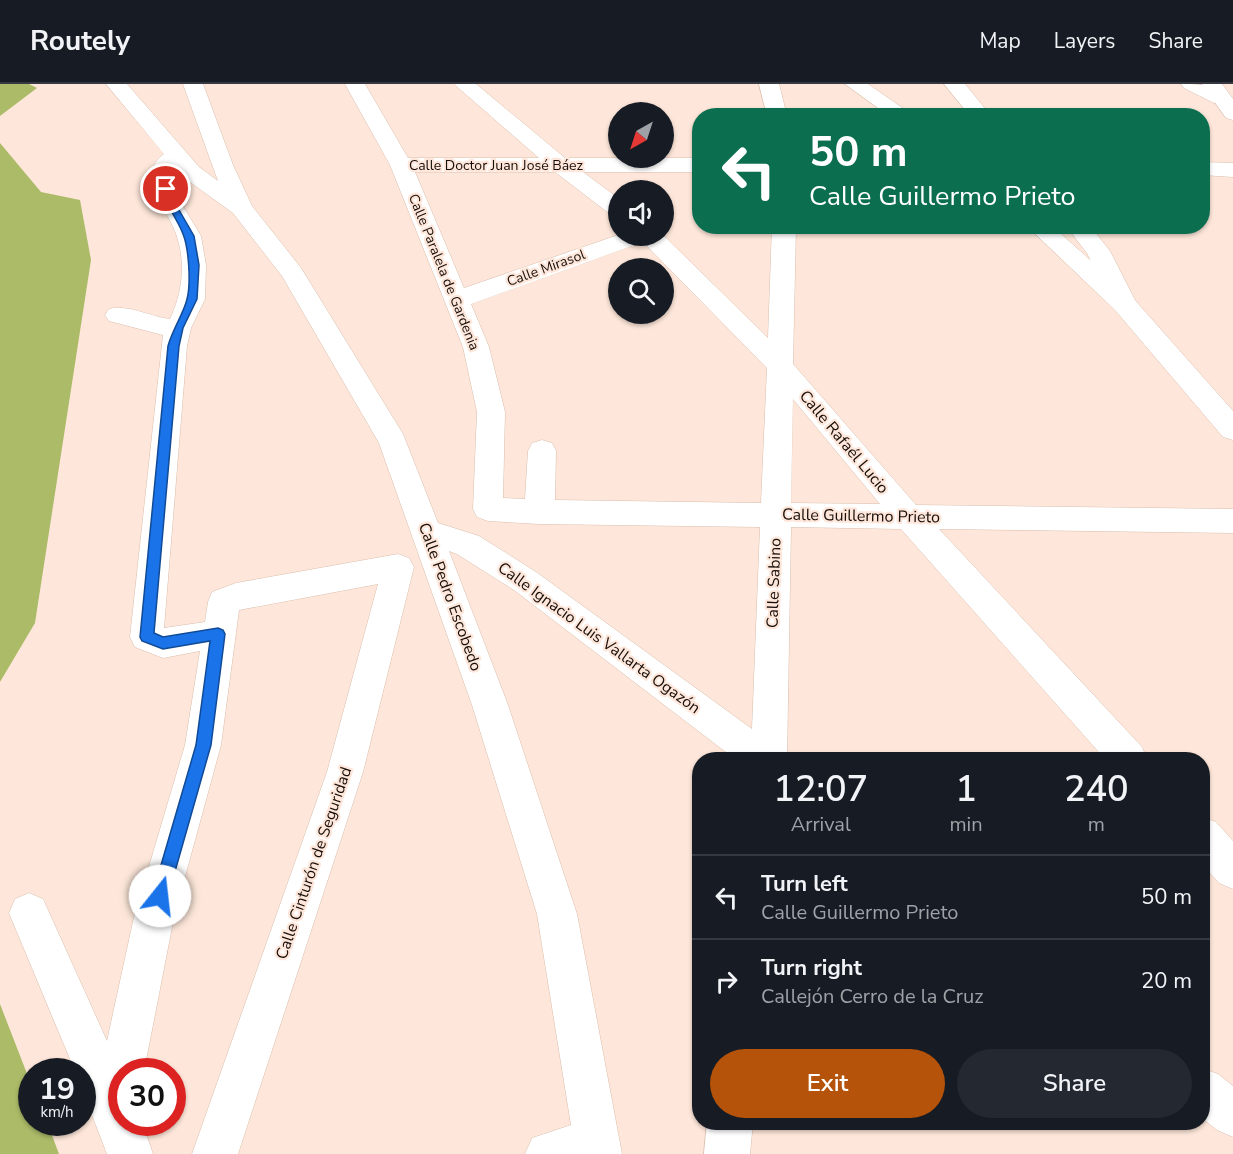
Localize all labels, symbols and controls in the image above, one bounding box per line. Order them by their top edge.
text: Routely [30,22,130,60]
text: Map [979,27,1021,55]
text: Layers [1054,27,1115,55]
text: Share [1148,27,1203,55]
north arrow [608,102,674,168]
map controls [608,102,674,324]
text: 50 m [809,124,908,181]
icon: left [710,132,788,210]
street label: Calle Doctor Juan José Báez [409,156,584,175]
pin [140,163,191,214]
icon: arrive [149,172,182,205]
text: Calle Guillermo Prieto [809,178,1076,215]
button: sound [608,180,674,246]
street label: Calle Paralela de Gardenia [404,191,484,353]
street label: Calle Mirasol [504,245,589,291]
button: search [608,258,674,324]
street label: Calle Rafaél Lucio [794,386,894,498]
street label: Calle Guillermo Prieto [782,504,940,528]
street label: Calle Pedro Escobedo [413,520,487,674]
street label: Calle Sabino [761,537,787,629]
street label: Calle Ignacio Luis Vallarta Ogazón [493,557,705,719]
street label: Calle Cinturón de Seguridad [271,764,357,962]
text: 12:07 [773,765,868,814]
text: 1 [955,765,977,814]
text: 240 [1064,765,1129,814]
text: Arrival [791,811,851,838]
text: min [950,811,983,838]
text: m [1088,811,1105,838]
position arrow [128,864,192,928]
text: Turn left [761,869,848,899]
icon: left [710,881,743,914]
text: 50 m [1141,882,1192,912]
text: Calle Guillermo Prieto [761,899,958,926]
text: Turn right [761,953,862,983]
icon: right [710,965,743,998]
text: 20 m [1141,966,1192,996]
text: Callejón Cerro de la Cruz [761,983,984,1010]
button: Exit [710,1049,945,1118]
button: Share [957,1049,1192,1118]
speed limit sign: 30 [108,1058,186,1136]
text: 19 [39,1069,75,1110]
text: km/h [40,1102,74,1122]

